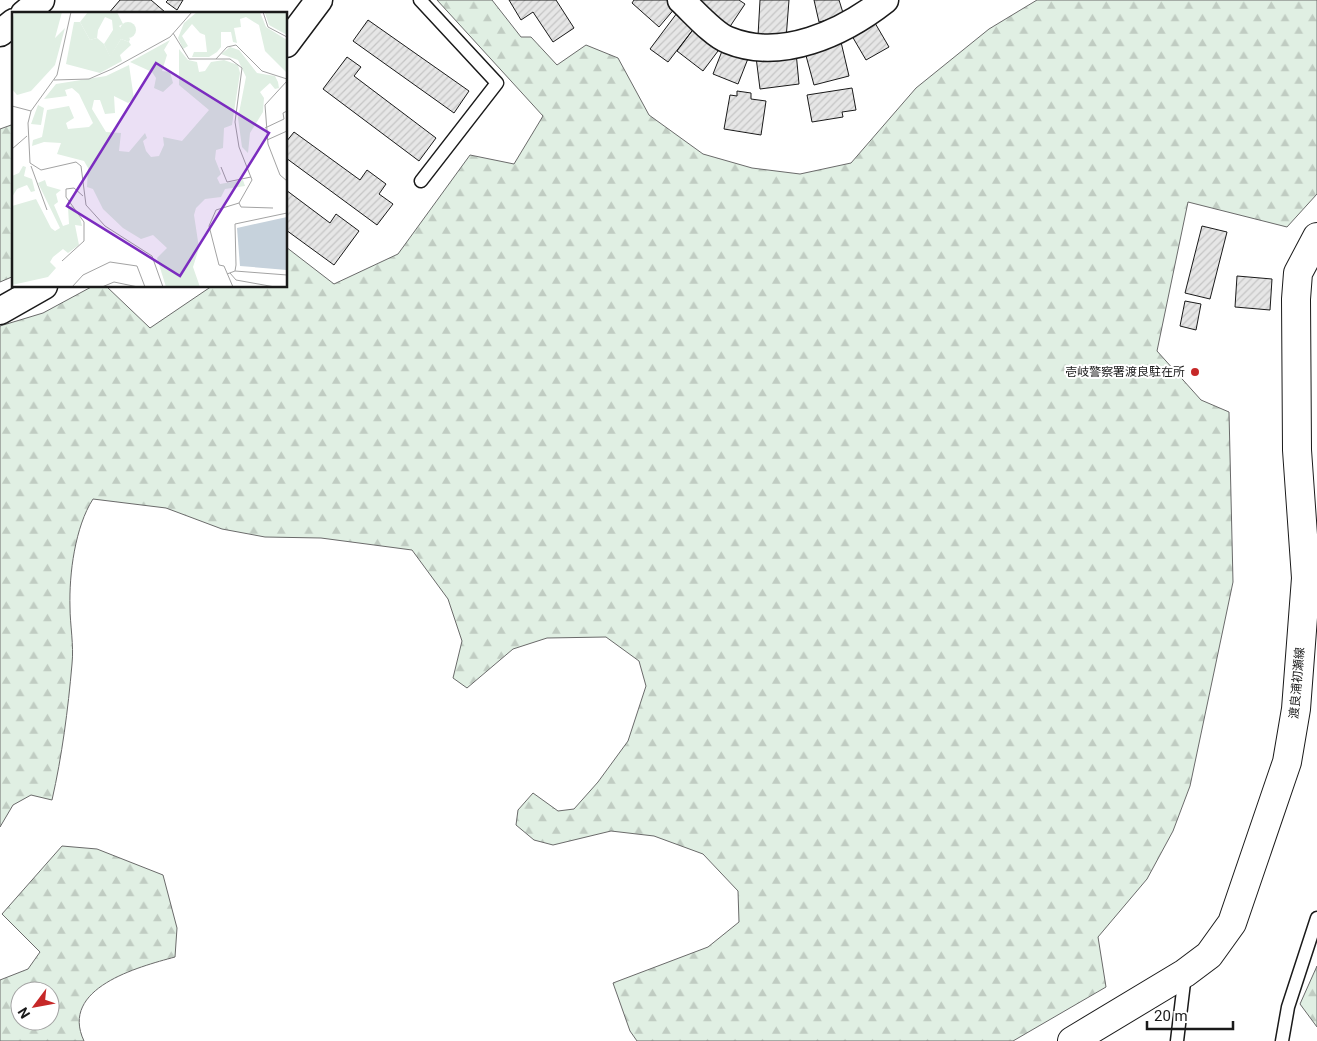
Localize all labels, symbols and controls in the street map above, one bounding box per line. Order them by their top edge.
inset map [12,12,288,288]
place label: 壱岐警察署渡良駐在所 [1065,365,1185,379]
marker: 壱岐警察署渡良駐在所 [1189,366,1201,378]
street label: 渡良浦初瀬線 [1287,647,1307,719]
north arrow [10,981,60,1031]
scale bar [1147,998,1233,1030]
text: N [15,1004,33,1021]
text: 20 m [1154,1007,1188,1025]

